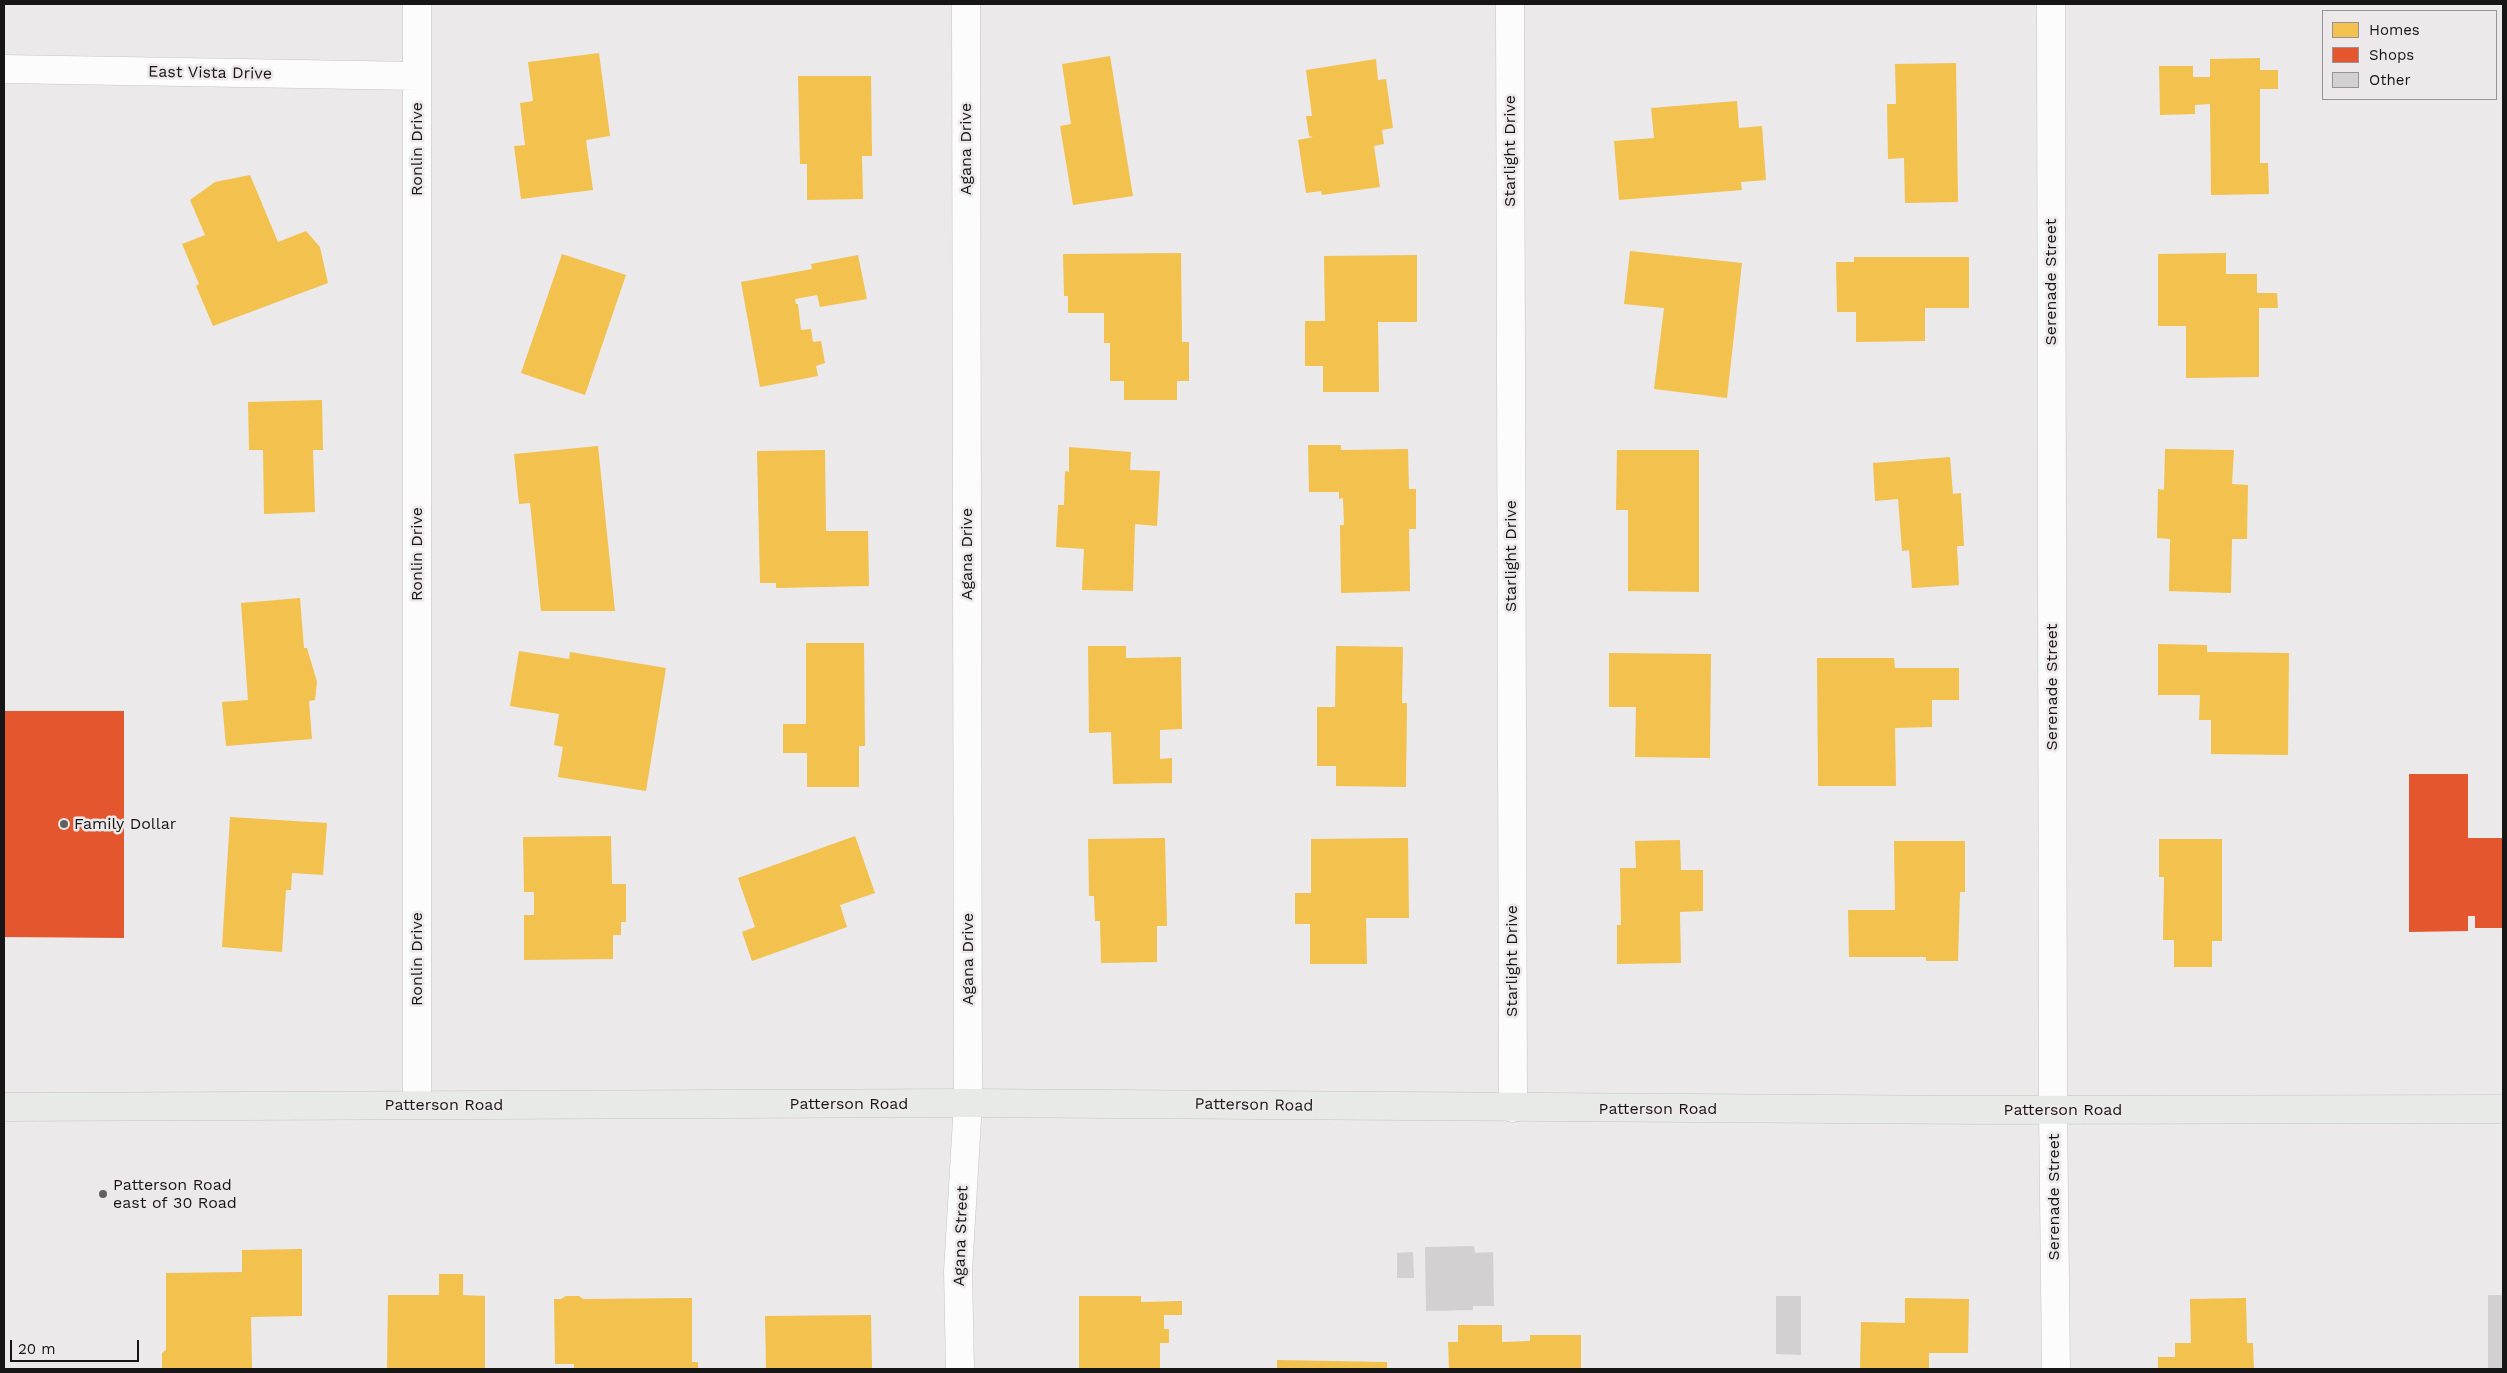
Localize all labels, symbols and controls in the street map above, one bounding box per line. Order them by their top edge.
legend [2322,10,2497,100]
text: Homes [2369,21,2420,39]
text: Shops [2369,46,2414,64]
street label: East Vista Drive [148,62,272,84]
text: Other [2369,71,2411,89]
street label: Starlight Drive [1500,95,1520,207]
street label: Ronlin Drive [407,102,427,196]
street label: Agana Drive [956,103,976,195]
street label: Serenade Street [2041,219,2061,345]
street label: Starlight Drive [1501,500,1521,612]
street label: Ronlin Drive [407,507,427,601]
street label: Agana Drive [957,508,977,600]
street label: Serenade Street [2042,624,2062,750]
place label: Family Dollar [74,814,176,834]
marker: Family Dollar [58,818,70,830]
street label: Starlight Drive [1502,905,1522,1017]
street label: Ronlin Drive [407,912,427,1006]
street label: Agana Drive [958,913,978,1005]
street label: Patterson Road [790,1094,908,1114]
street label: Patterson Road [1194,1094,1314,1116]
street label: Patterson Road [385,1095,503,1115]
street label: Patterson Road [1599,1099,1717,1119]
street label: Patterson Road [2004,1100,2122,1120]
street label: Serenade Street [2044,1134,2064,1260]
place label: Patterson Road east of 30 Road [113,1175,237,1213]
street label: Agana Street [950,1185,972,1287]
marker: Patterson Road east of 30 Road [97,1188,109,1200]
scale bar [12,1330,141,1362]
text: 20 m [18,1340,56,1358]

